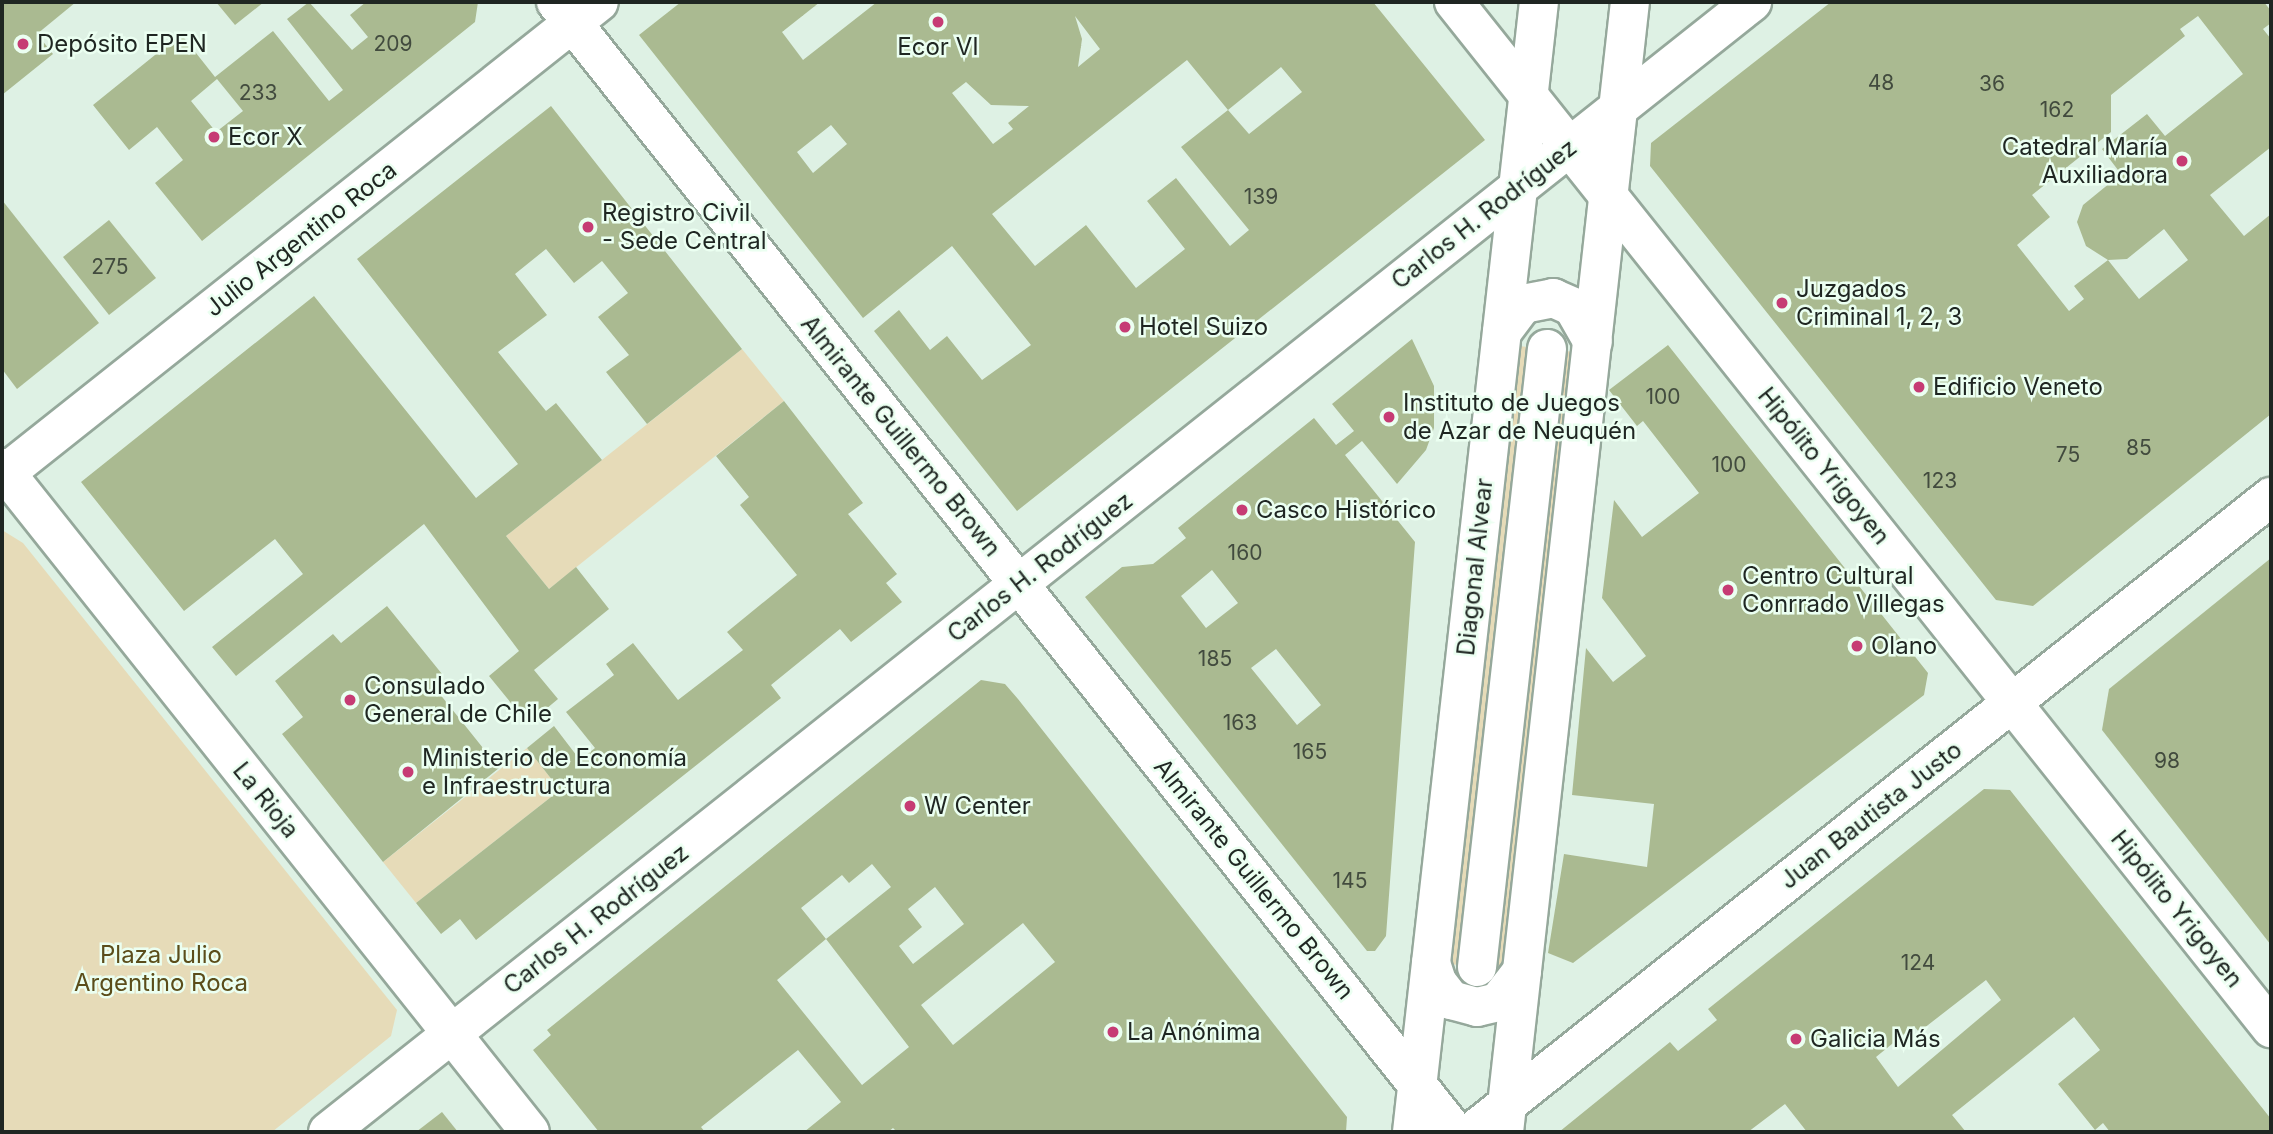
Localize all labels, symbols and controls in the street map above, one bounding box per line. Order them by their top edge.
marker: Ecor VI [930,14,946,30]
place label: Depósito EPEN [37,30,207,58]
house number: 209 [373,31,413,57]
place label: Ecor VI [897,33,979,61]
marker: Depósito EPEN [15,36,31,52]
house number: 48 [1868,70,1894,96]
house number: 36 [1979,71,2005,97]
house number: 233 [239,80,277,106]
house number: 162 [2040,97,2074,123]
place label: Ecor X [228,123,303,151]
marker: Ecor X [206,129,222,145]
street label: Carlos H. Rodríguez [1386,133,1582,295]
place label: Catedral María Auxiliadora [2002,133,2168,189]
marker: Catedral María Auxiliadora [2174,153,2190,169]
street label: Julio Argentino Roca [200,155,402,323]
house number: 139 [1244,184,1278,210]
place label: Registro Civil - Sede Central [602,199,766,255]
marker: Registro Civil - Sede Central [580,219,596,235]
house number: 275 [91,254,129,280]
place label: Juzgados Criminal 1, 2, 3 [1796,275,1962,331]
marker: Juzgados Criminal 1, 2, 3 [1774,295,1790,311]
street label: Almirante Guillermo Brown [795,310,1007,562]
place label: Hotel Suizo [1139,313,1268,341]
marker: Hotel Suizo [1117,319,1133,335]
place label: Edificio Veneto [1933,373,2103,401]
marker: Edificio Veneto [1911,379,1927,395]
street label: Hipólito Yrigoyen [1752,382,1896,550]
house number: 100 [1645,384,1681,410]
place label: Instituto de Juegos de Azar de Neuquén [1403,389,1636,445]
marker: Instituto de Juegos de Azar de Neuquén [1381,409,1397,425]
house number: 85 [2126,435,2152,461]
house number: 75 [2056,442,2080,468]
house number: 100 [1711,452,1747,478]
house number: 123 [1923,468,1957,494]
street label: Diagonal Alvear [1451,477,1499,657]
street label: Carlos H. Rodríguez [942,486,1138,648]
place label: Casco Histórico [1256,496,1436,524]
marker: Casco Histórico [1234,502,1250,518]
house number: 160 [1228,540,1262,566]
place label: Centro Cultural Conrrado Villegas [1742,562,1945,618]
marker: Centro Cultural Conrrado Villegas [1720,582,1736,598]
place label: Olano [1871,632,1937,660]
marker: Olano [1849,638,1865,654]
house number: 185 [1198,646,1232,672]
place label: Consulado General de Chile [364,672,552,728]
marker: Consulado General de Chile [342,692,358,708]
house number: 163 [1223,710,1257,736]
street label: Juan Bautista Justo [1774,735,1968,895]
house number: 165 [1293,739,1327,765]
place label: Ministerio de Economía e Infraestructura [422,744,687,800]
house number: 98 [2154,748,2180,774]
street label: Almirante Guillermo Brown [1148,753,1360,1005]
street label: La Rioja [227,756,305,844]
marker: Ministerio de Economía e Infraestructura [400,764,416,780]
place label: W Center [924,792,1031,820]
marker: W Center [902,798,918,814]
street label: Hipólito Yrigoyen [2105,825,2249,993]
street label: Carlos H. Rodríguez [498,838,694,1000]
house number: 145 [1333,868,1367,894]
park label: Plaza Julio Argentino Roca [74,941,248,997]
house number: 124 [1901,950,1935,976]
place label: La Anónima [1127,1018,1260,1046]
marker: La Anónima [1105,1024,1121,1040]
place label: Galicia Más [1810,1025,1941,1053]
marker: Galicia Más [1788,1031,1804,1047]

